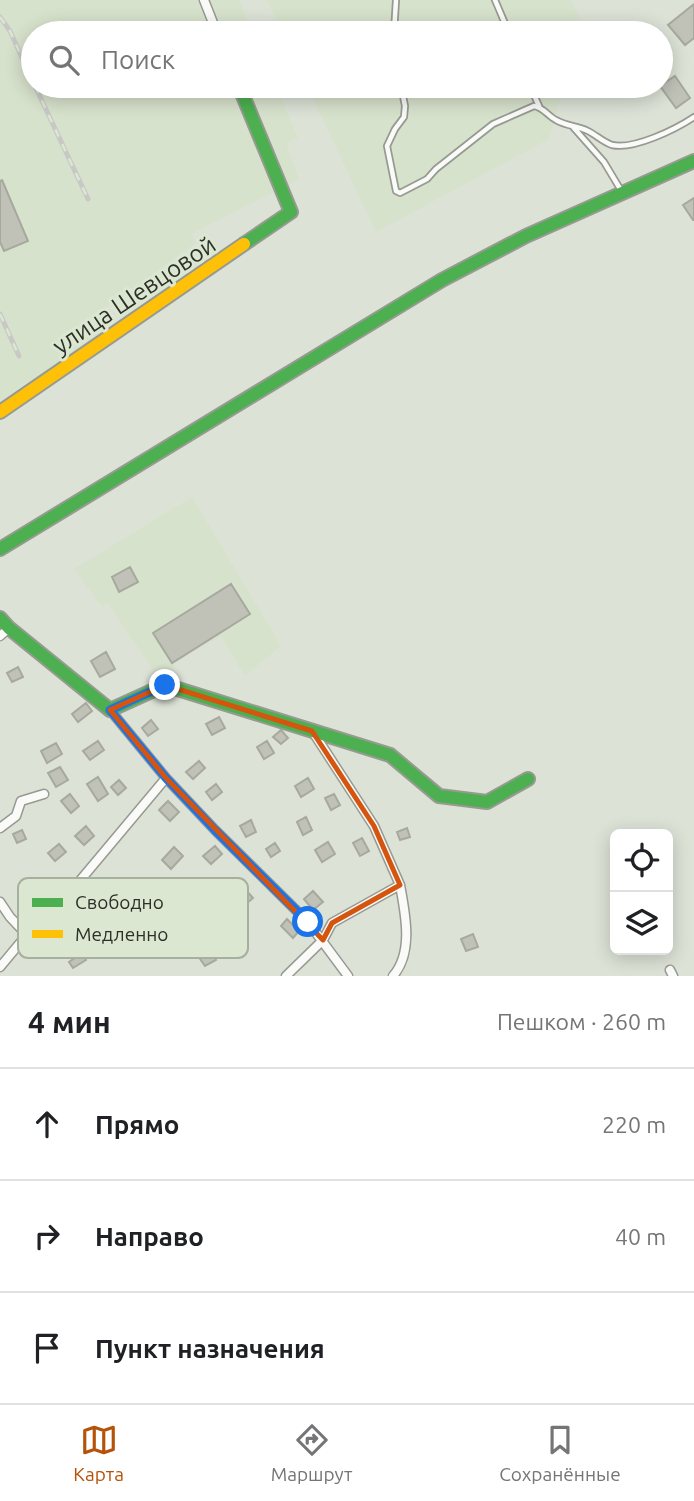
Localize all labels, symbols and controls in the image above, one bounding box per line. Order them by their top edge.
search box [21,21,673,98]
icon: search [45,41,83,79]
text: Поиск [101,45,175,74]
street label: улица Шевцовой [47,231,221,359]
route end [149,669,180,700]
map controls [610,829,673,955]
button: locate [610,829,673,892]
legend [18,878,248,958]
text: Свободно [75,891,164,913]
button: layers [610,892,673,955]
route start [292,906,323,937]
text: Медленно [75,923,168,945]
text: 4 мин [28,1005,111,1039]
text: Пешком · 260 m [497,1009,666,1034]
icon: ahead [28,1105,66,1143]
text: Прямо [95,1110,179,1139]
text: 220 m [602,1112,666,1137]
icon: right [28,1217,66,1255]
text: Направо [95,1222,204,1251]
text: 40 m [615,1224,666,1249]
icon: arrive [28,1329,66,1367]
text: Пункт назначения [95,1334,325,1363]
tab: Карта [73,1421,124,1485]
tab: Маршрут [271,1421,353,1485]
tab: Сохранённые [499,1421,621,1485]

